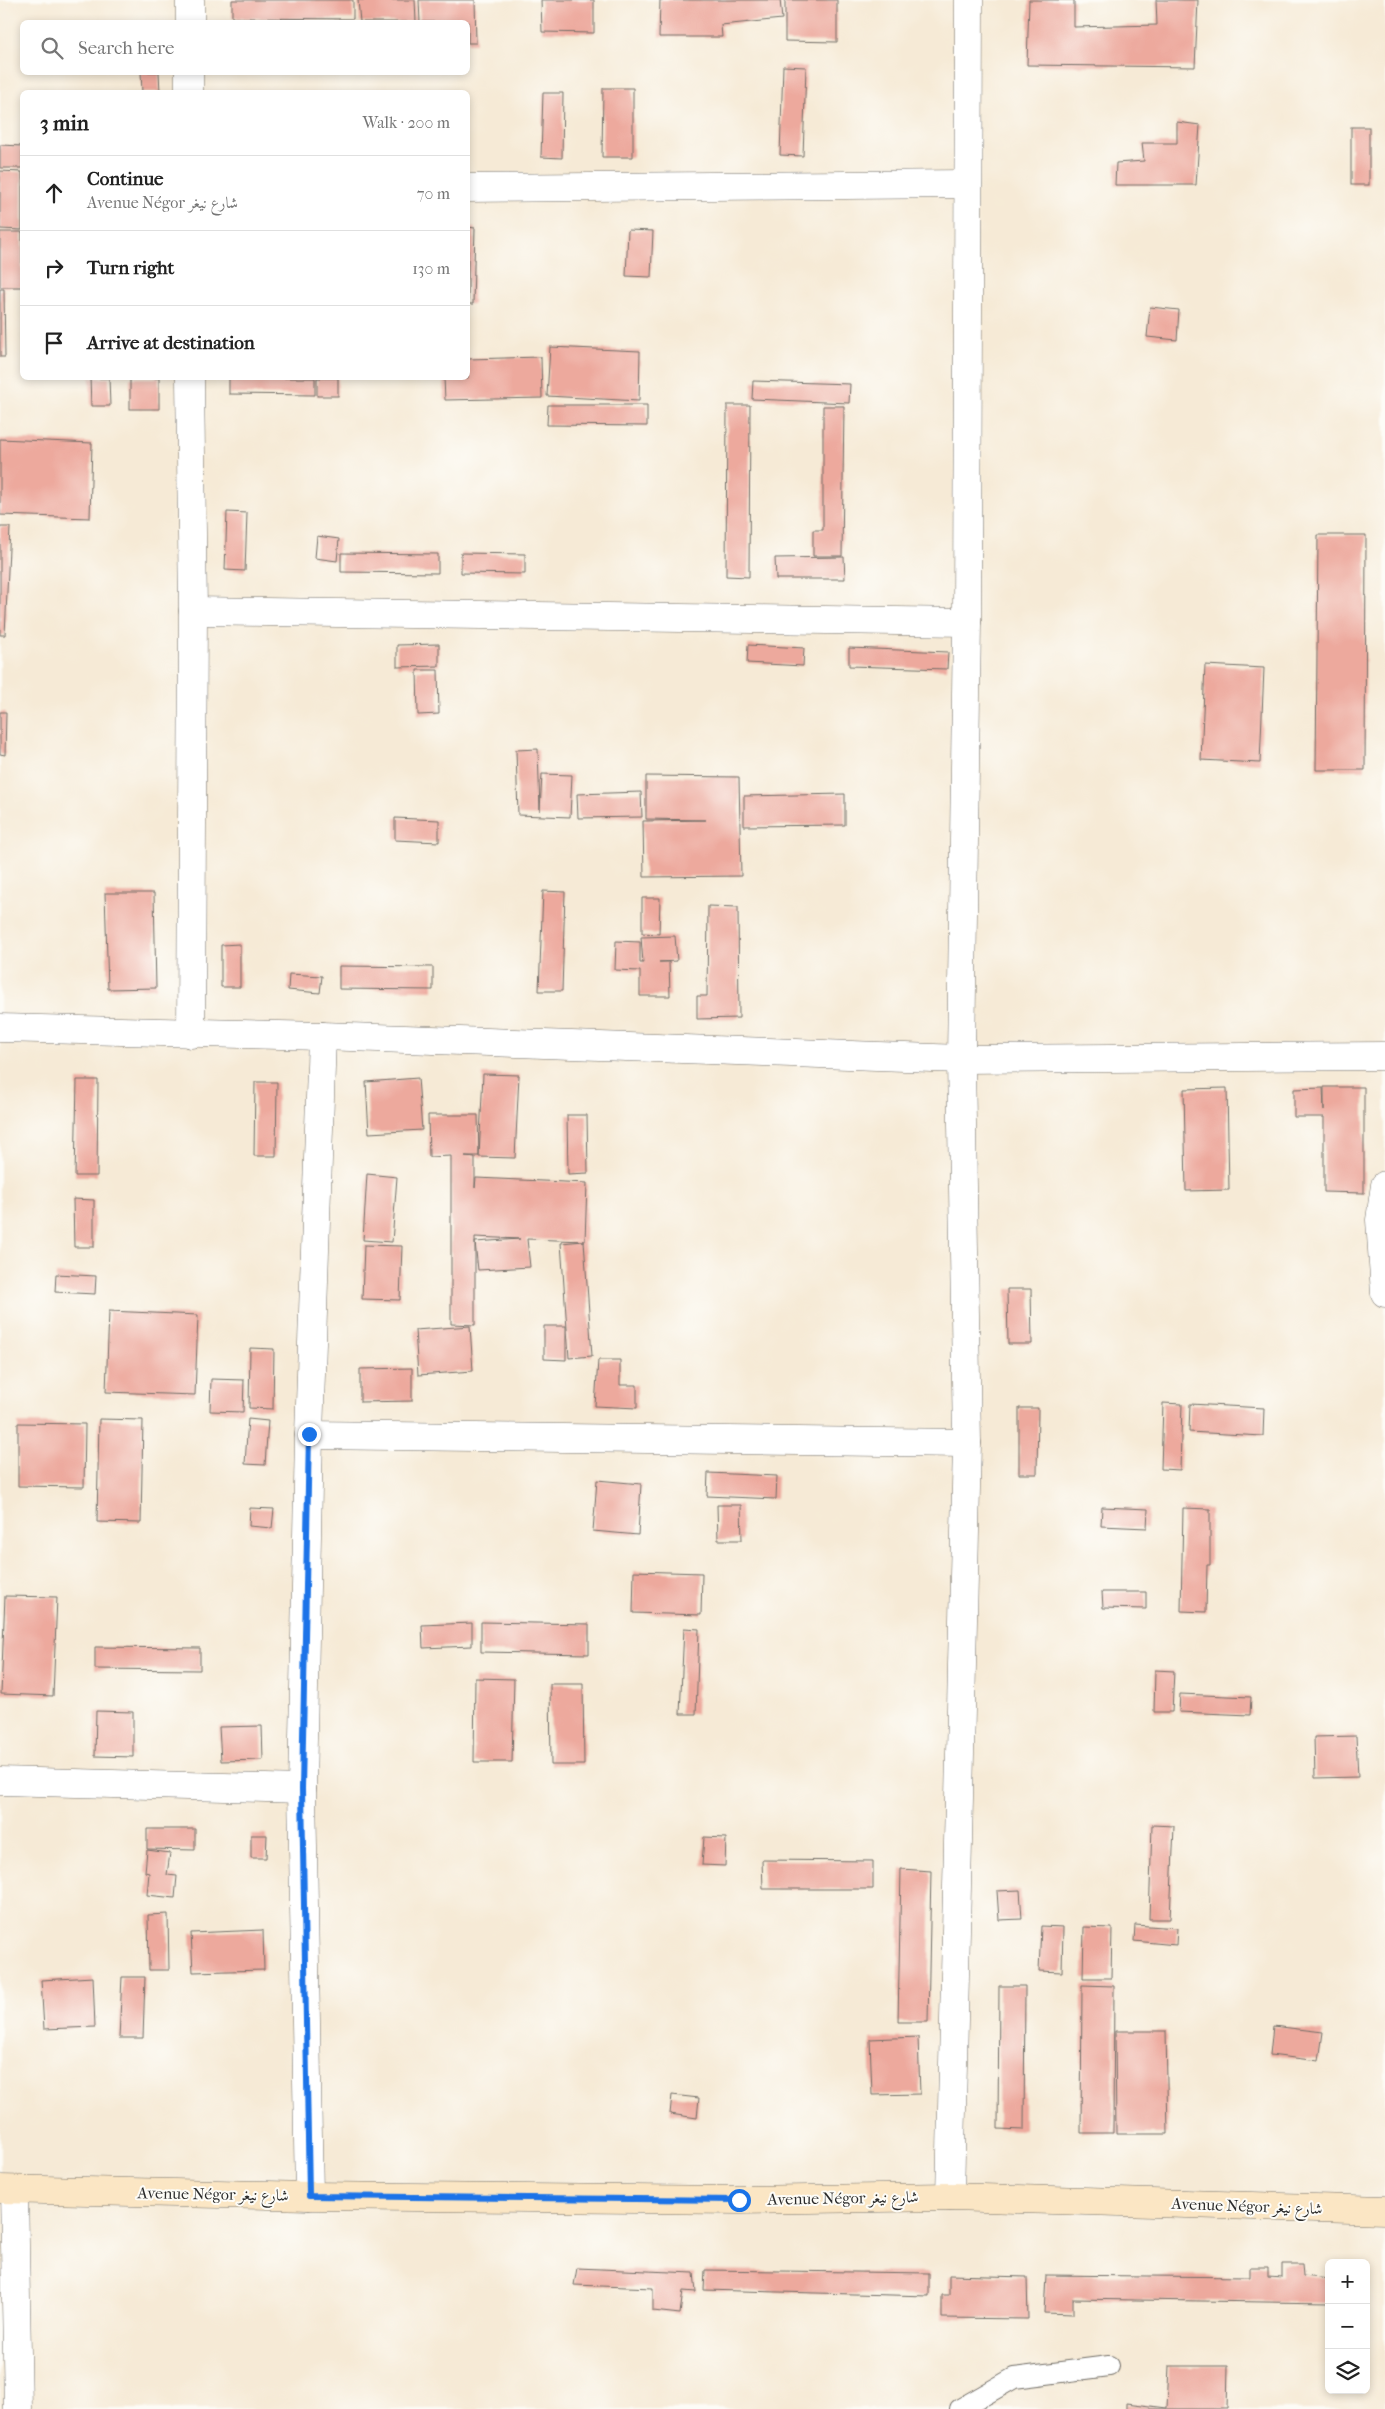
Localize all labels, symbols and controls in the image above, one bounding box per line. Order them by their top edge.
search box [20,20,470,75]
icon: search [38,34,66,62]
text: Search here [78,37,174,59]
text: 3 min [40,111,89,135]
text: Walk · 200 m [363,113,450,132]
text: Continue [87,168,163,190]
icon: ahead [40,179,68,207]
text: 70 m [417,184,450,203]
text: Avenue Négor شارع نيغر [87,193,238,212]
icon: right [40,254,68,282]
text: Turn right [87,257,174,279]
text: 130 m [412,259,450,278]
icon: arrive [40,329,68,357]
text: Arrive at destination [87,332,255,354]
route end [298,1423,321,1446]
street label: Avenue Négor شارع نيغر [136,2183,289,2209]
street label: Avenue Négor شارع نيغر [766,2187,919,2213]
route start [728,2189,751,2212]
street label: Avenue Négor شارع نيغر [1170,2194,1323,2222]
map controls [1325,2259,1370,2394]
button: + [1325,2259,1370,2304]
button: − [1325,2304,1370,2349]
button: layers [1325,2349,1370,2394]

